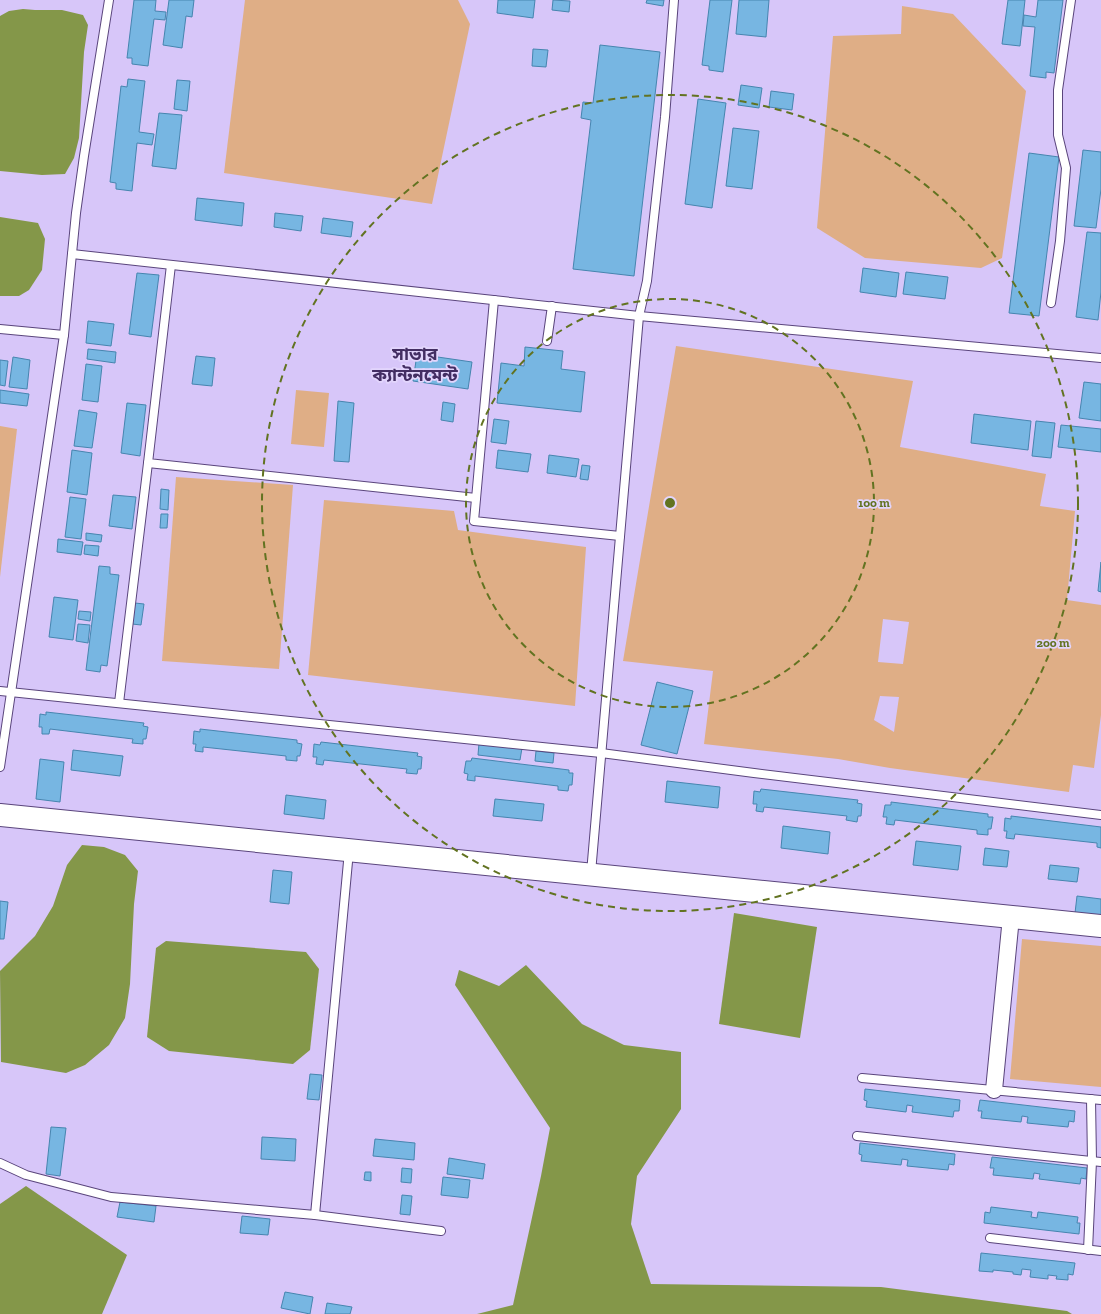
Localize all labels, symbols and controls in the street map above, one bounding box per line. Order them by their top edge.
district label: সাভার ক্যান্টনমেন্ট [371,343,459,386]
centre of rings [663,496,677,510]
text: 100 m [858,496,890,510]
text: 200 m [1036,636,1070,650]

